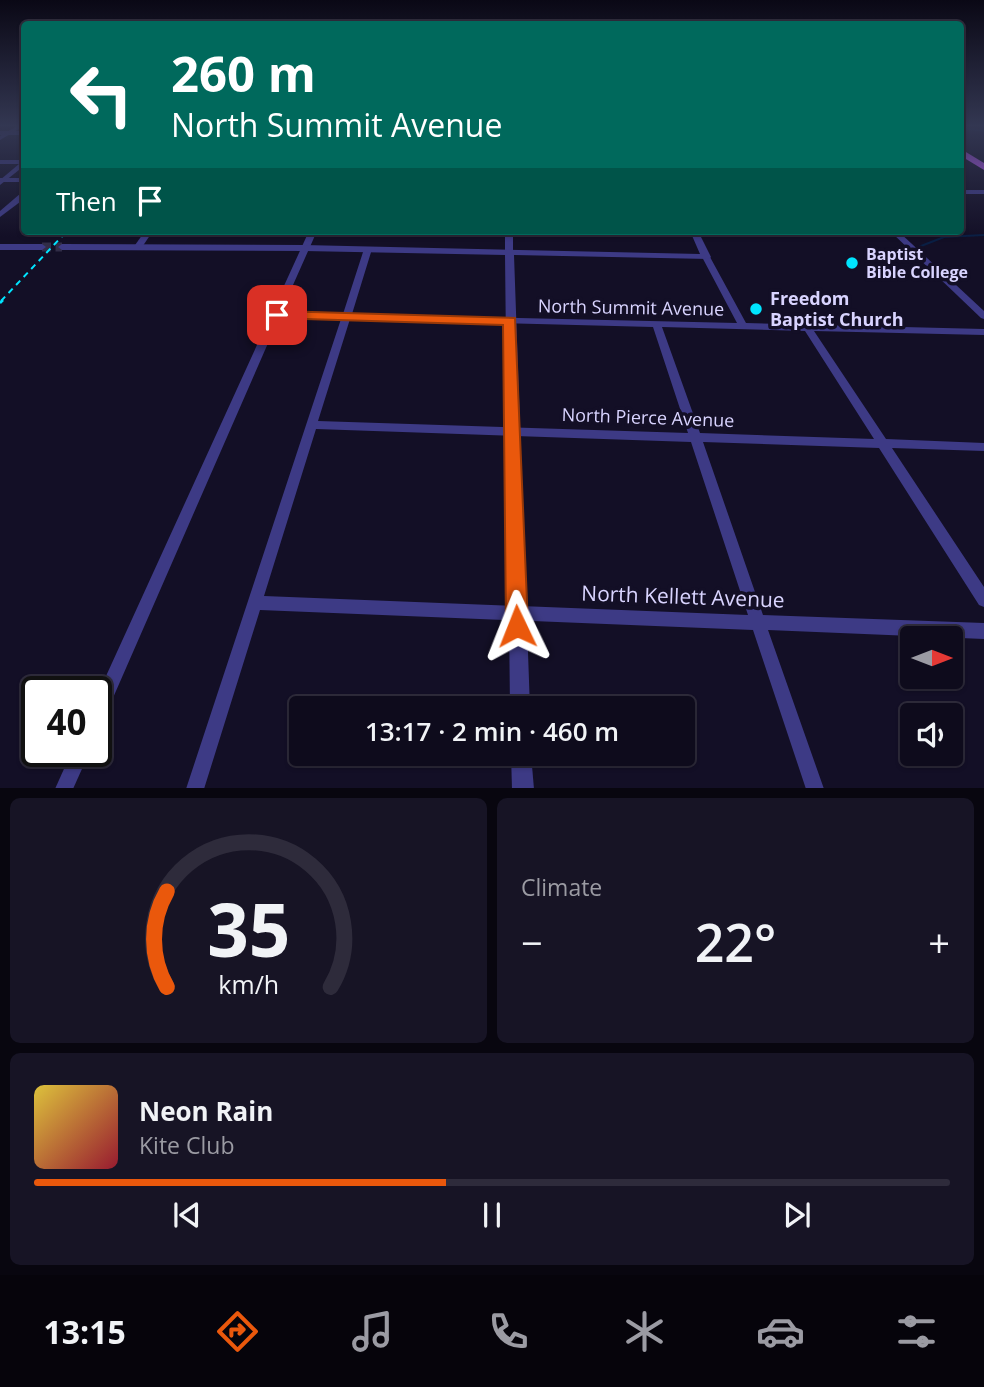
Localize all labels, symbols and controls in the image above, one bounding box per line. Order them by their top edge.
text: 260 m [171,40,316,106]
icon: left [56,49,147,140]
text: North Summit Avenue [171,103,502,146]
icon: arrive [131,182,169,220]
text: Then [56,183,117,219]
place label: Baptist Bible College [866,243,968,283]
marker: Baptist Bible College [844,255,860,271]
pin [247,285,307,345]
place label: Freedom Baptist Church [770,286,904,331]
street label: North Summit Avenue [538,293,724,321]
icon: arrive [258,296,296,334]
marker: Freedom Baptist Church [748,301,764,317]
street label: North Pierce Avenue [561,402,735,432]
street label: North Kellett Avenue [581,578,785,614]
position arrow [480,589,554,663]
north arrow [900,626,962,690]
map controls [900,626,963,766]
speed limit sign: 40 [21,676,112,767]
button: sound [900,703,963,766]
text: 13:17 · 2 min · 460 m [365,713,619,749]
text: Climate [521,871,602,903]
text: 35 [207,879,290,978]
text: 22° [695,906,776,977]
text: − [521,916,543,968]
text: + [928,916,950,968]
text: km/h [218,966,279,1000]
text: Neon Rain [139,1093,273,1129]
text: Kite Club [139,1129,234,1161]
icon: previous [168,1196,206,1234]
icon: pause [473,1196,511,1234]
icon: next [778,1196,816,1234]
icon: directions [213,1307,262,1356]
icon: music [348,1307,397,1356]
icon: phone [484,1307,533,1356]
icon: climate [620,1307,669,1356]
icon: car [756,1307,805,1356]
icon: filters [892,1307,941,1356]
text: 13:15 [43,1310,126,1353]

